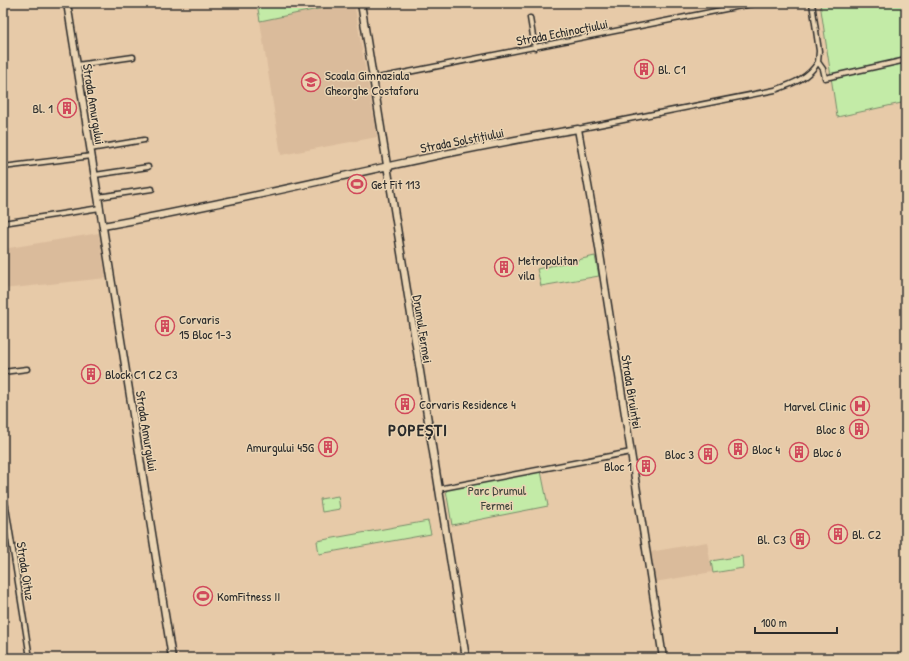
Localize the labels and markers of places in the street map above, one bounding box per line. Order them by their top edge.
building icon: Bl. C1 [633,58,655,80]
place label: Bl. C1 [658,60,686,78]
place label: Scoala Gimnaziala Gheorghe Costaforu [325,66,419,99]
school or university icon: Scoala Gimnaziala Gheorghe Costaforu [300,71,322,93]
building icon: Bl. 1 [56,97,78,119]
place label: Bl. 1 [32,99,53,117]
sports icon: Get Fit 113 [346,173,368,195]
place label: Get Fit 113 [371,175,421,193]
place label: Metropolitan vila [518,251,578,284]
building icon: Metropolitan vila [493,256,515,278]
place label: Corvaris 15 Bloc 1-3 [179,310,232,343]
building icon: Corvaris 15 Bloc 1-3 [154,315,176,337]
building icon: Block C1 C2 C3 [80,363,102,385]
place label: Block C1 C2 C3 [105,365,178,383]
building icon: Corvaris Residence 4 [394,393,416,415]
place label: Corvaris Residence 4 [419,395,516,413]
hospital icon: Marvel Clinic [849,395,871,417]
place label: Marvel Clinic [784,397,846,415]
building icon: Bloc 8 [848,418,870,440]
place label: Bloc 8 [816,420,845,438]
building icon: Amurgului 45G [317,436,339,458]
place label: Amurgului 45G [246,438,315,456]
building icon: Bloc 4 [727,438,749,460]
place label: Bloc 4 [752,440,780,458]
building icon: Bloc 6 [788,441,810,463]
building icon: Bloc 3 [697,443,719,465]
place label: Bloc 6 [813,443,842,461]
place label: Bloc 3 [665,445,694,463]
building icon: Bloc 1 [635,455,657,477]
place label: Bloc 1 [604,457,632,475]
building icon: Bl. C2 [827,523,849,545]
place label: Bl. C2 [852,525,881,543]
building icon: Bl. C3 [789,528,811,550]
place label: Bl. C3 [757,530,786,548]
sports icon: KomFitness II [192,585,214,607]
place label: KomFitness II [217,587,280,605]

